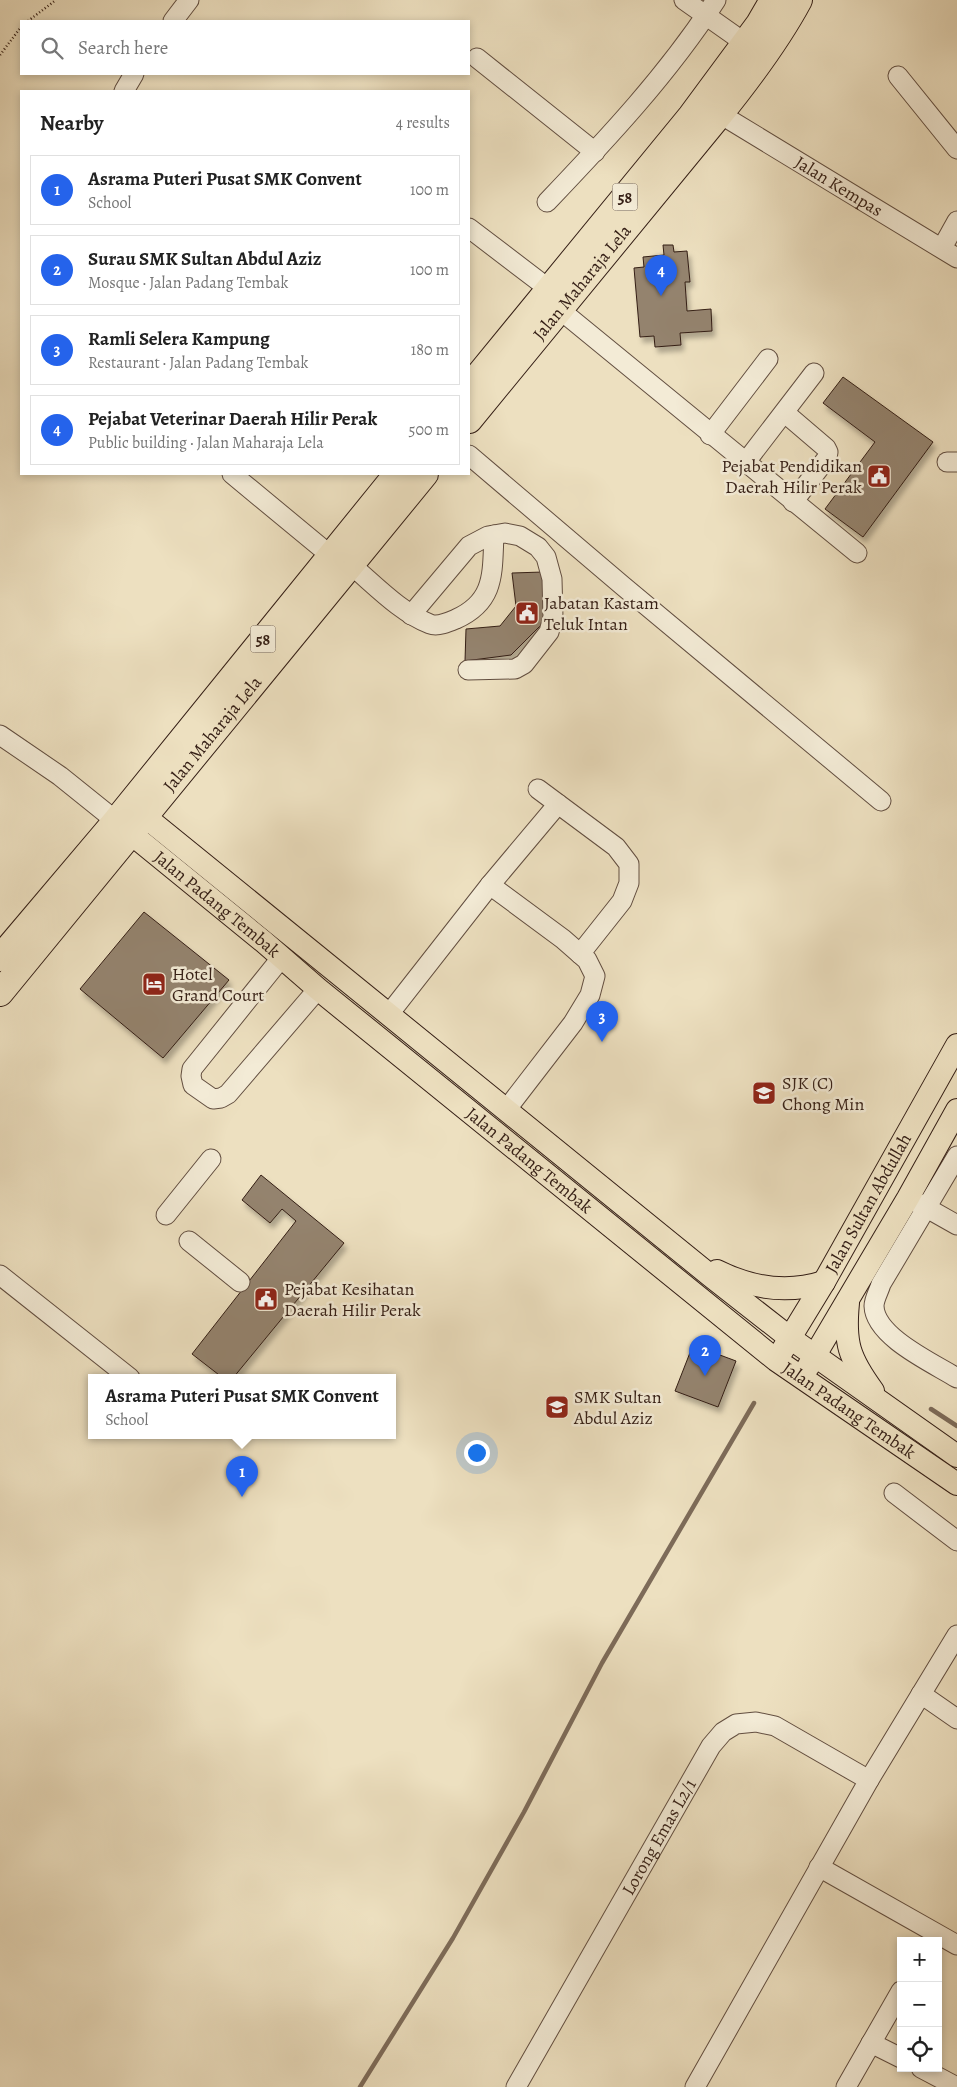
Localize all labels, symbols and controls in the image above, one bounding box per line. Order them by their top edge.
search box [20,20,470,75]
icon: search [38,34,66,62]
text: Search here [78,35,168,61]
text: Nearby [40,109,103,137]
text: 4 results [396,112,450,134]
street label: Jalan Kempas [790,150,887,222]
text: Asrama Puteri Pusat SMK Convent [88,166,362,192]
text: 1 [54,179,60,201]
text: 100 m [410,179,449,201]
road number: 58 [612,183,638,210]
text: School [88,192,131,214]
street label: Jalan Maharaja Lela [527,219,637,345]
text: Surau SMK Sultan Abdul Aziz [88,246,321,272]
pin: 4 [645,255,677,296]
text: 2 [53,259,61,281]
text: 100 m [410,259,449,281]
text: Mosque · Jalan Padang Tembak [88,272,288,294]
text: Ramli Selera Kampung [88,326,270,352]
text: 3 [54,339,60,361]
text: 180 m [411,339,449,361]
text: Restaurant · Jalan Padang Tembak [88,352,309,374]
text: Pejabat Veterinar Daerah Hilir Perak [88,406,377,432]
text: 4 [53,419,61,441]
text: 500 m [409,419,449,441]
text: Public building · Jalan Maharaja Lela [88,432,324,454]
place label: Pejabat Pendidikan Daerah Hilir Perak [722,454,862,499]
public building icon: Pejabat Pendidikan Daerah Hilir Perak [866,463,892,489]
place label: Jabatan Kastam Teluk Intan [544,591,659,636]
public building icon: Jabatan Kastam Teluk Intan [514,600,540,626]
road number: 58 [250,626,276,652]
street label: Jalan Maharaja Lela [158,670,267,797]
street label: Jalan Padang Tembak [149,845,286,963]
place label: Hotel Grand Court [172,962,264,1007]
hotel icon: Hotel Grand Court [141,971,167,997]
pin: 3 [586,1001,618,1042]
place label: SJK (C) Chong Min [782,1071,864,1116]
school or university icon: SJK (C) Chong Min [751,1080,777,1106]
street label: Jalan Padang Tembak [461,1102,598,1219]
street label: Jalan Sultan Abdullah [819,1129,917,1278]
place label: Pejabat Kesihatan Daerah Hilir Perak [284,1277,421,1322]
public building icon: Pejabat Kesihatan Daerah Hilir Perak [253,1286,279,1312]
pin: 2 [689,1335,721,1376]
street label: Jalan Padang Tembak [778,1356,921,1464]
popup [88,1374,396,1439]
text: Asrama Puteri Pusat SMK Convent [105,1383,379,1409]
place label: SMK Sultan Abdul Aziz [573,1385,662,1430]
school or university icon: SMK Sultan Abdul Aziz [544,1394,570,1420]
text: School [105,1409,148,1431]
your location [464,1440,490,1466]
pin: 1 [226,1456,258,1497]
street label: Lorong Emas L2/1 [616,1774,702,1900]
map controls [897,1937,942,2072]
button: + [897,1937,942,1982]
button: − [897,1982,942,2027]
button: locate [897,2027,942,2072]

